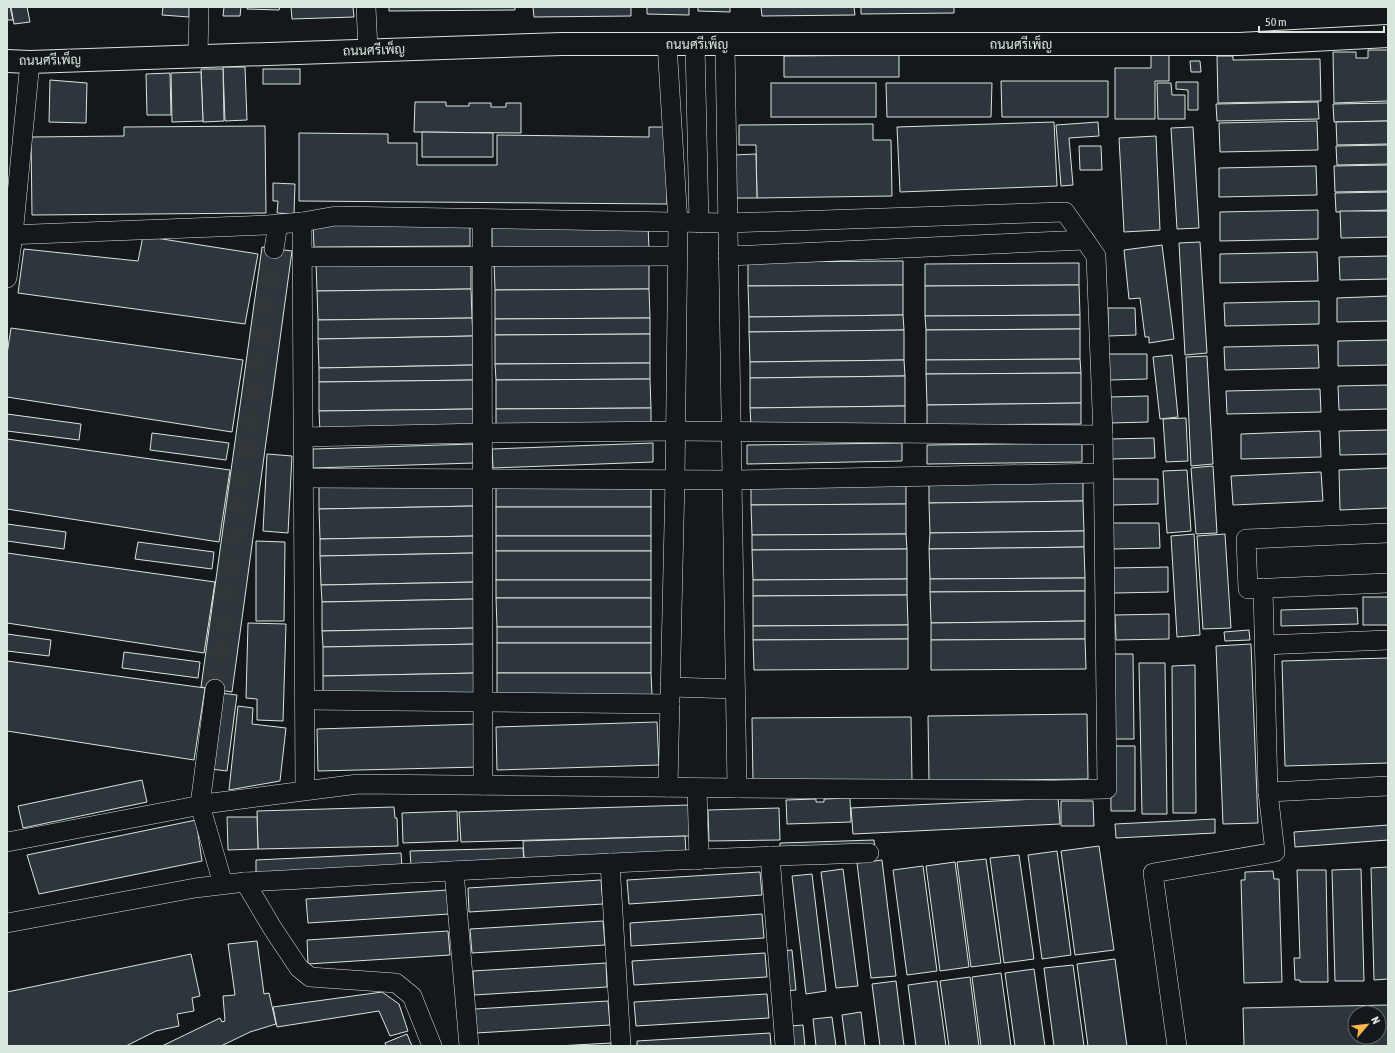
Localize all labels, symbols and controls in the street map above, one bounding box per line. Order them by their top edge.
scale bar [1259,8,1384,34]
text: 50 m [1265,15,1287,29]
street label: ถนนศรีเพ็ญ [666,35,728,53]
street label: ถนนศรีเพ็ญ [990,35,1052,53]
street label: ถนนศรีเพ็ญ [342,39,405,60]
street label: ถนนศรีเพ็ญ [19,50,81,69]
north arrow [1347,1005,1387,1045]
text: N [1369,1015,1383,1026]

